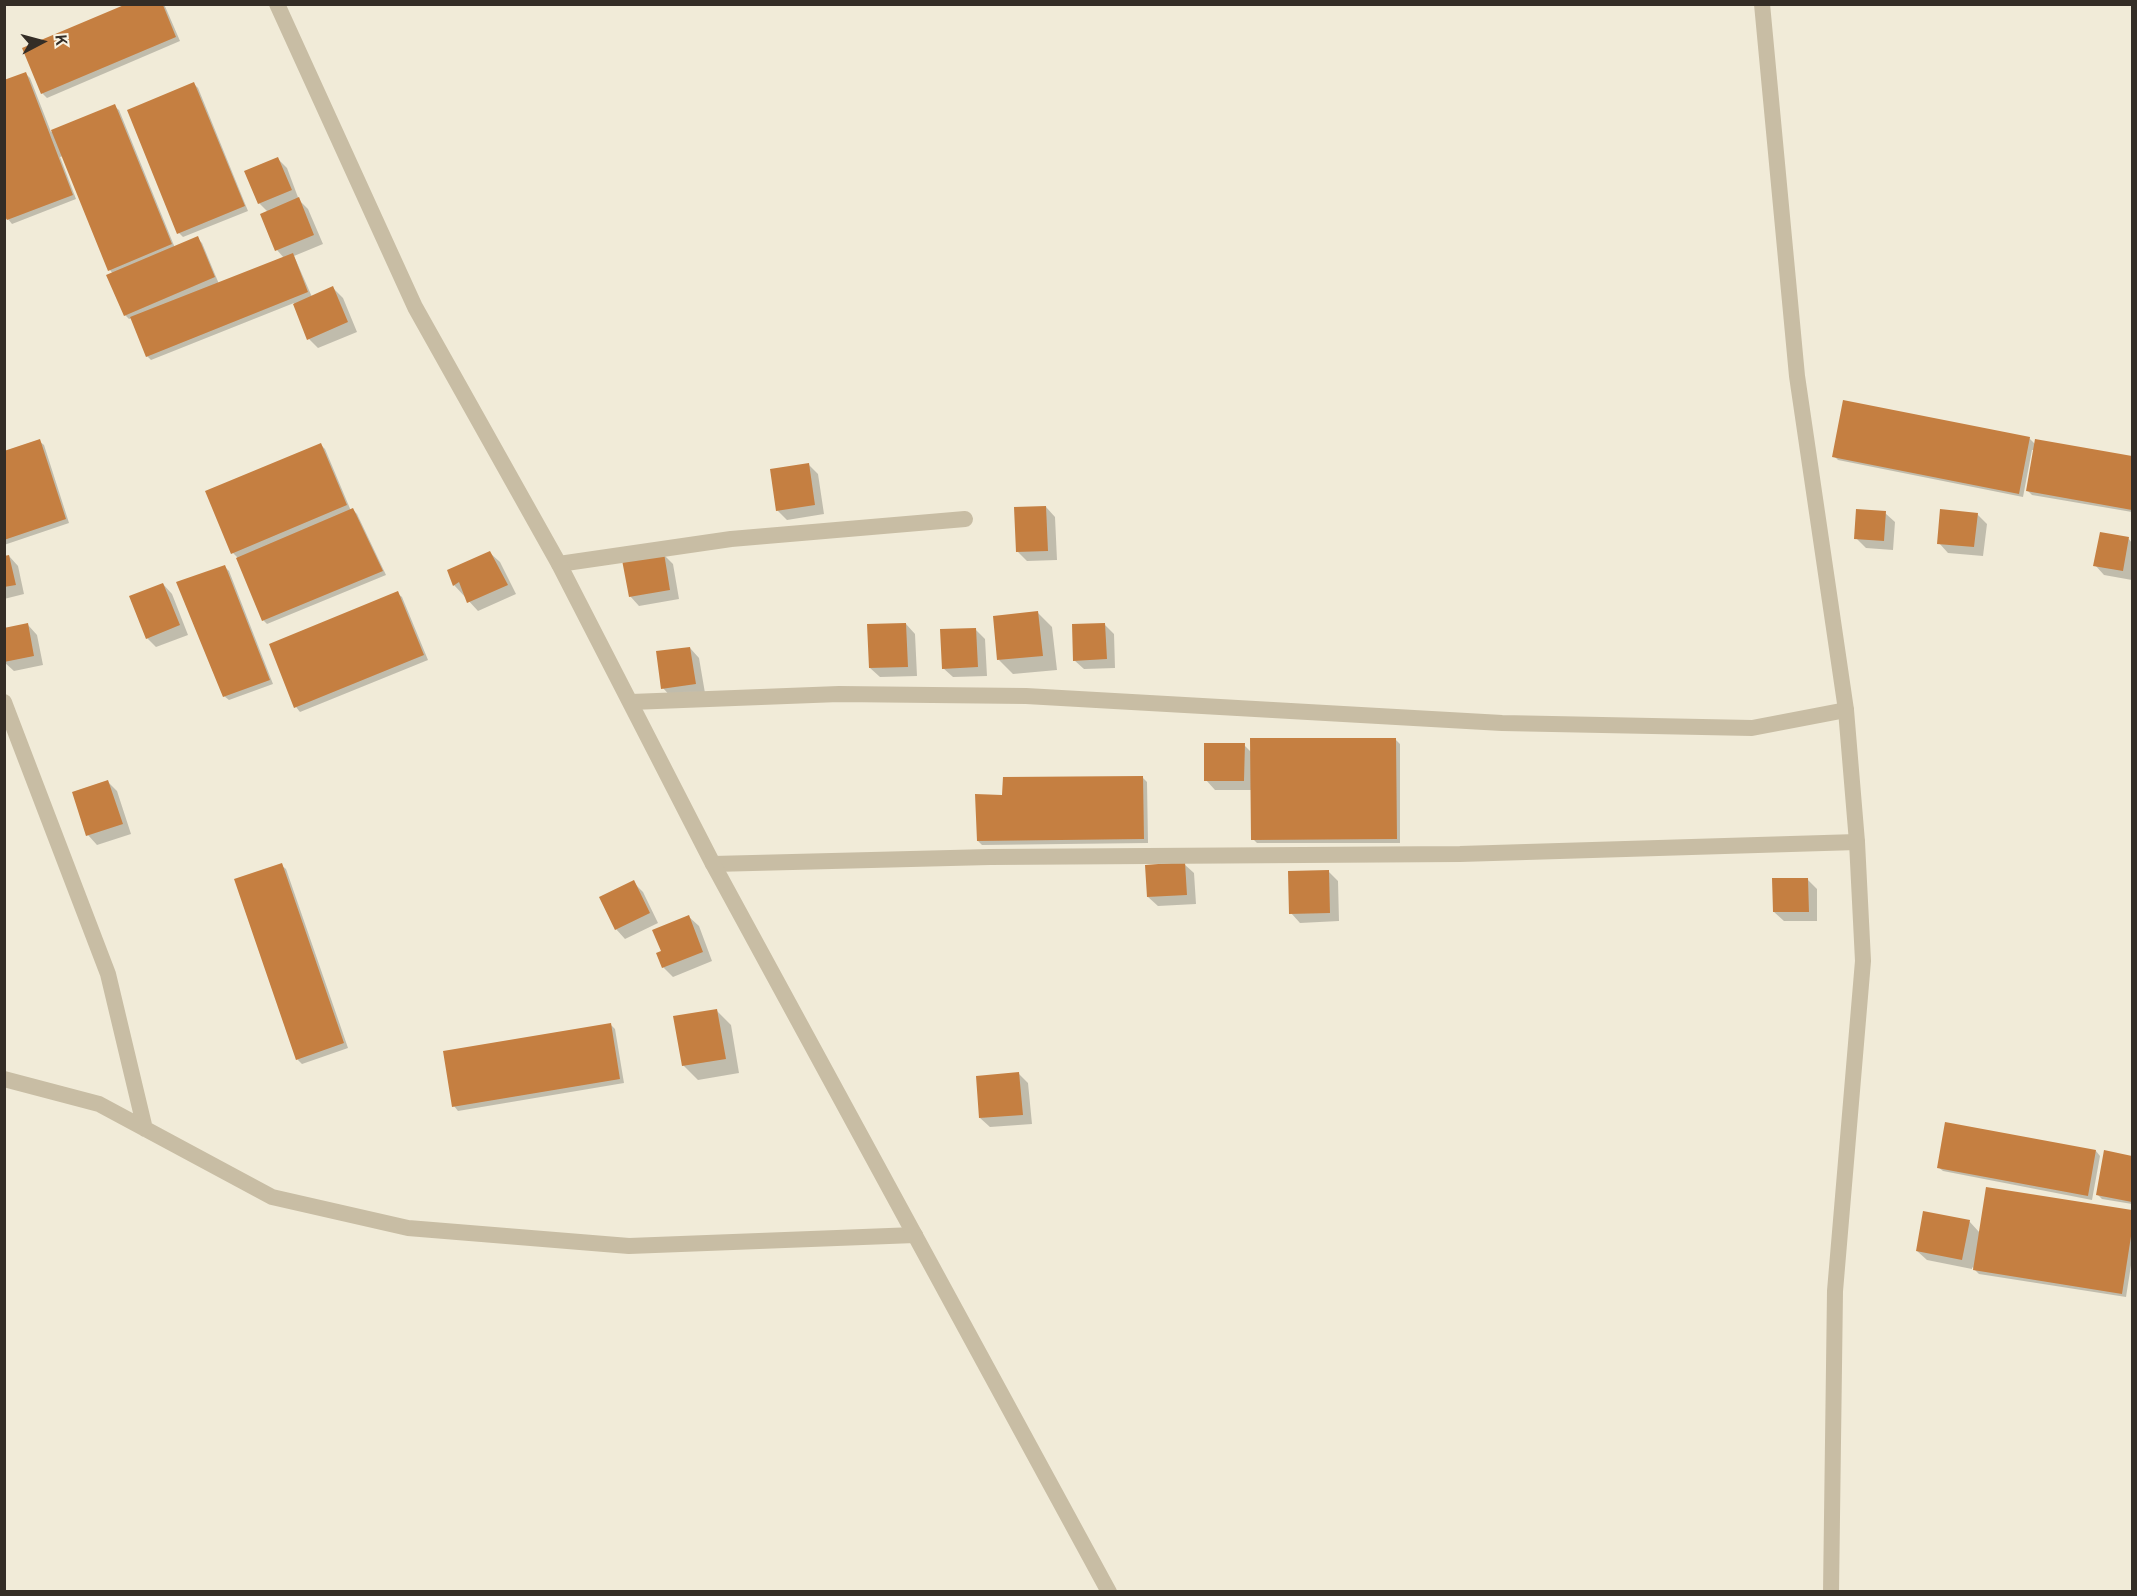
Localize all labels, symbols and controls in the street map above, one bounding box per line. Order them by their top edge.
north arrow [12,12,72,72]
text: K [49,33,70,47]

